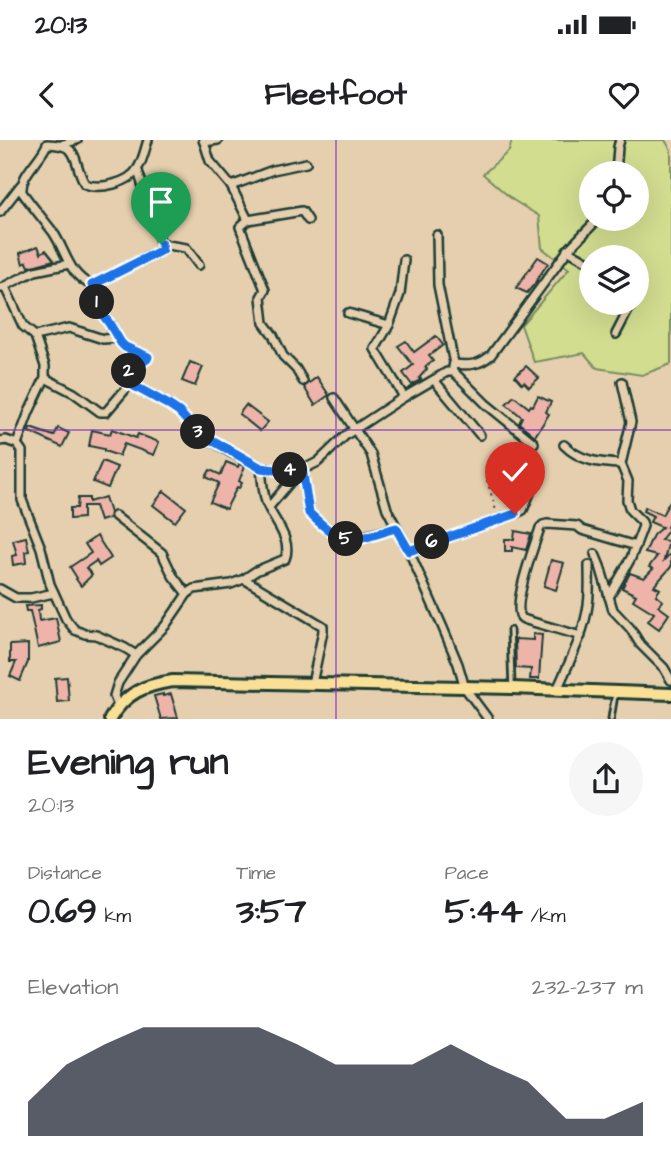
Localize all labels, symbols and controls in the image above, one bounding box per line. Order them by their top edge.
text: 20:13 [35,7,87,43]
text: Fleetfoot [264,72,407,117]
icon: back [28,76,66,114]
icon: heart [605,76,643,114]
map controls [579,161,649,315]
button: locate [579,161,649,231]
pin [131,172,191,244]
icon: arrive [142,183,180,221]
button: layers [579,245,649,315]
pin: 1 [80,284,114,320]
text: 1 [95,288,98,315]
pin: 2 [111,354,146,388]
text: 2 [123,357,134,384]
pin: 3 [180,414,216,450]
text: 3 [193,418,202,445]
pin [485,442,545,514]
pin: 4 [272,452,308,488]
icon: check [496,453,534,491]
text: 4 [283,456,296,483]
pin: 5 [328,522,364,556]
pin: 6 [414,524,450,560]
text: 5 [339,525,352,552]
text: 6 [426,528,437,555]
text: Evening run [28,737,229,789]
button: share [569,742,643,816]
text: 20:13 [28,789,74,821]
text: Distance [28,860,102,887]
text: Time [236,860,276,887]
text: Pace [445,860,489,887]
text: 0.69 [28,887,97,936]
text: 3:57 [236,887,306,936]
text: 5:44 [445,887,523,936]
text: km [97,903,131,930]
text: /km [523,903,566,930]
text: Elevation [28,971,119,1003]
text: 232–237 m [532,971,643,1003]

